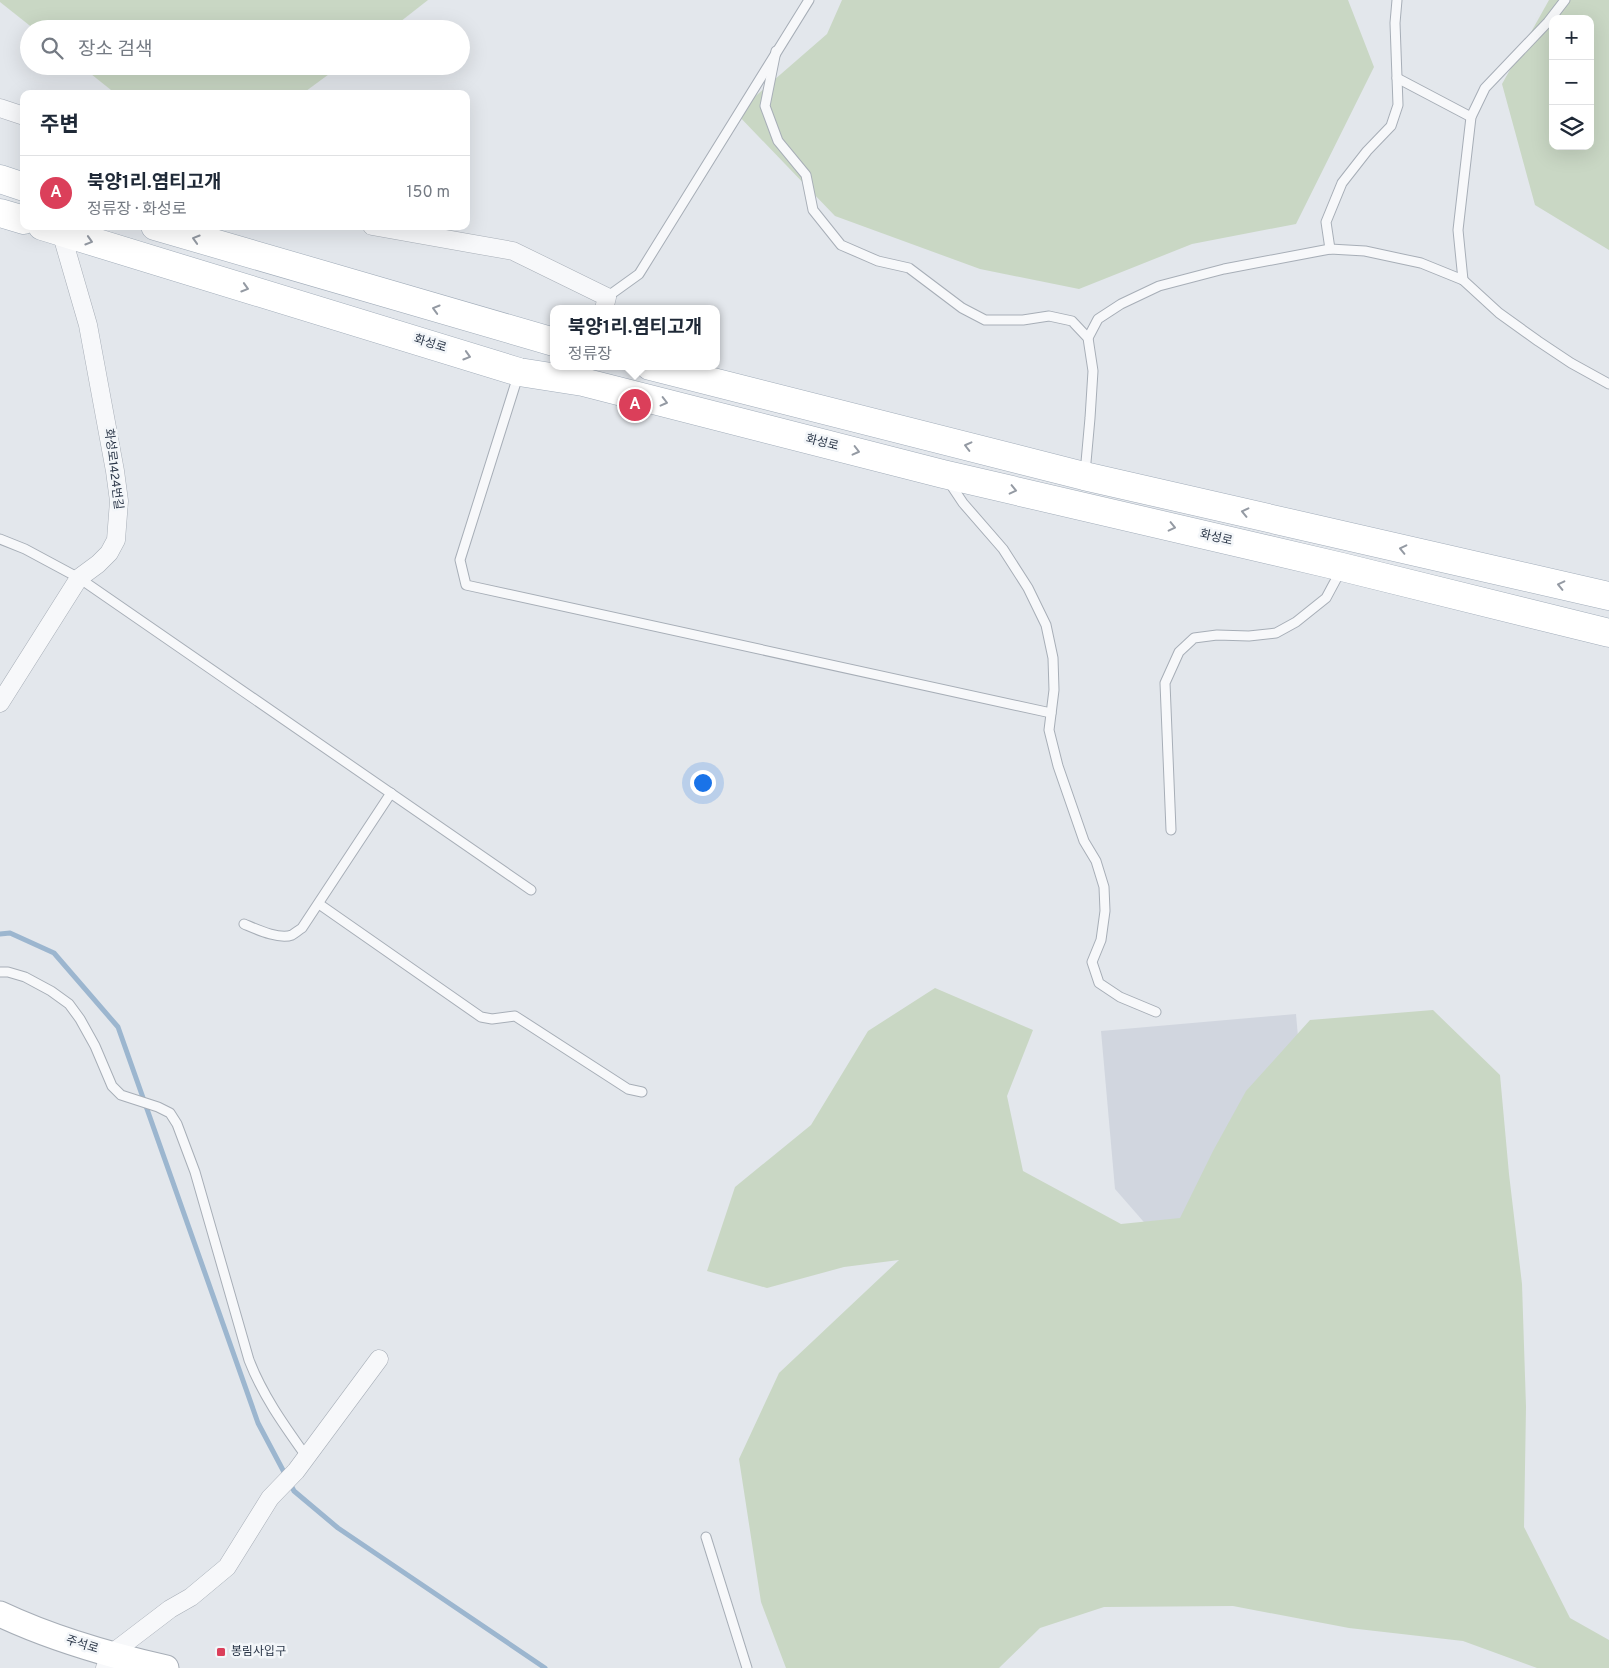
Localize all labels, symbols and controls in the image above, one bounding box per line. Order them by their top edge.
map controls [1549,15,1594,150]
button: + [1549,15,1594,60]
search box [20,20,470,75]
icon: search [38,34,66,62]
text: 장소 검색 [78,38,152,62]
button: − [1549,60,1594,105]
button: layers [1549,105,1594,150]
text: 주변 [40,112,79,139]
text: 북양1리.염티고개 [87,171,222,195]
text: A [50,183,62,203]
text: 150 m [407,183,450,203]
text: 정류장 · 화성로 [87,200,186,220]
one-way arrow [192,234,201,244]
one-way arrow [84,235,93,245]
one-way arrow [240,282,248,292]
one-way arrow [432,304,441,314]
popup [550,305,720,370]
text: 북양1리.염티고개 [568,316,702,340]
street label: 화성로 [412,332,448,356]
text: 정류장 [568,345,612,365]
one-way arrow [462,350,471,360]
pin: A [619,386,651,424]
one-way arrow [660,397,668,407]
street label: 화성로1424번길 [100,428,126,510]
street label: 화성로 [804,431,840,455]
one-way arrow [963,441,972,452]
one-way arrow [851,445,860,456]
one-way arrow [1009,484,1018,495]
one-way arrow [1240,507,1249,518]
one-way arrow [1167,521,1176,532]
street label: 화성로 [1198,526,1234,550]
one-way arrow [1399,544,1408,555]
one-way arrow [1557,580,1566,591]
your location [690,770,716,796]
street label: 주석로 [64,1633,100,1657]
place label: 봉림사입구 [231,1644,286,1660]
marker: 봉림사입구 [215,1646,227,1658]

